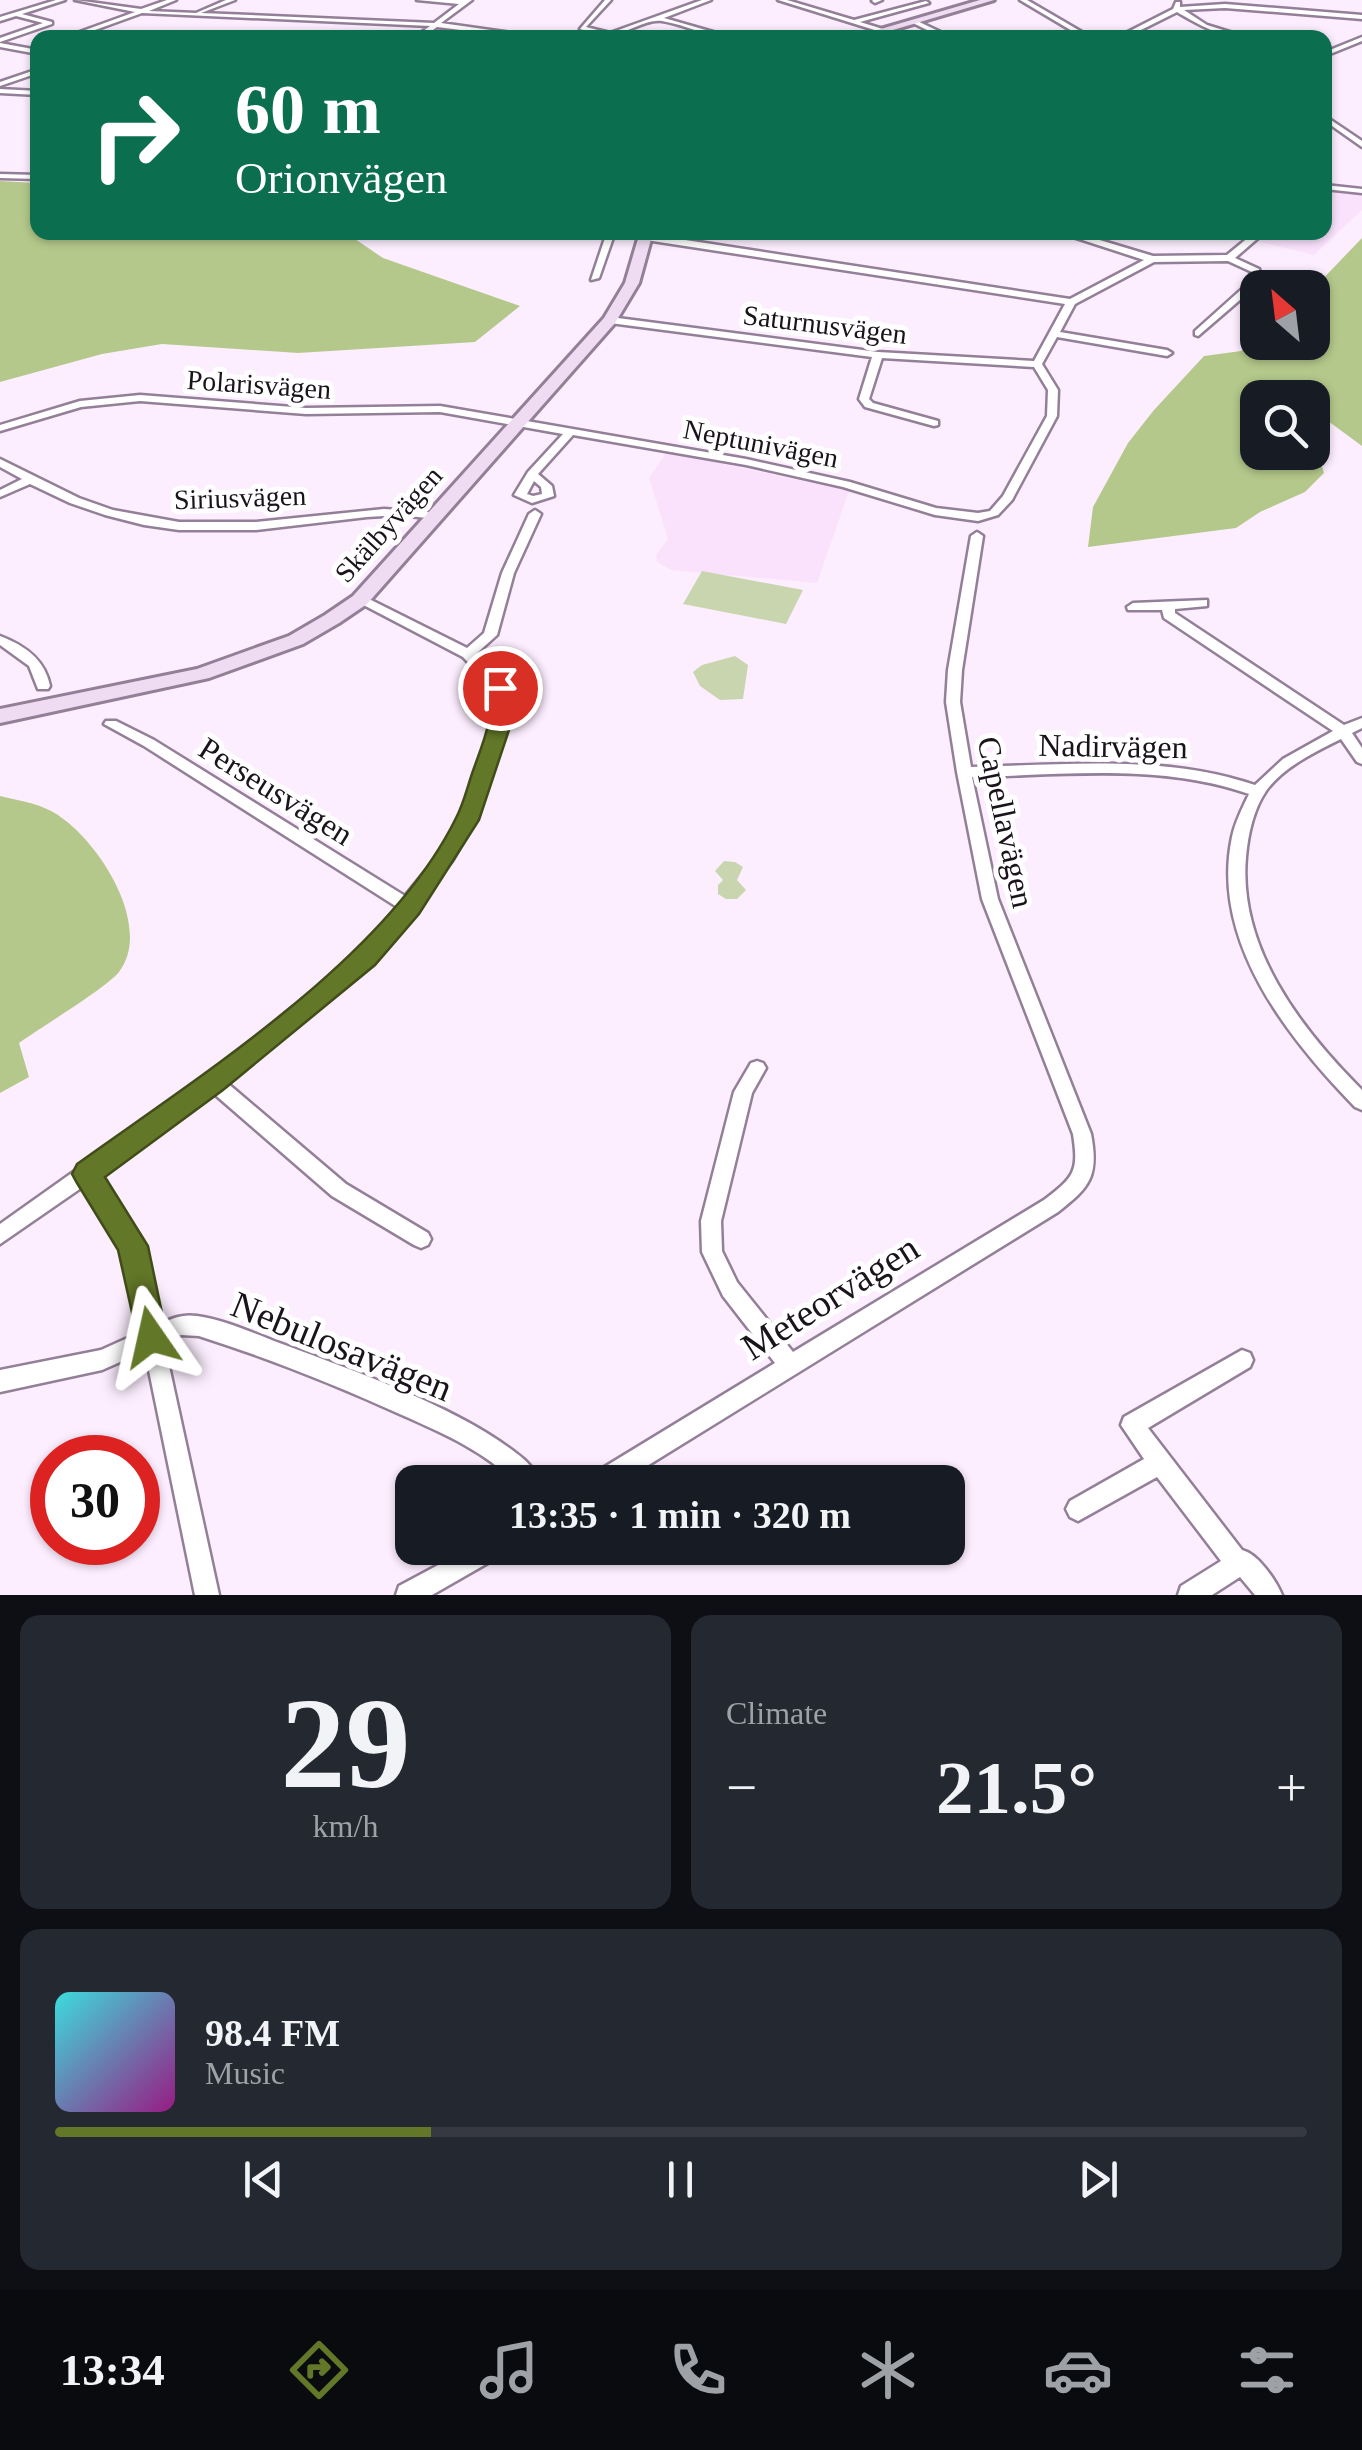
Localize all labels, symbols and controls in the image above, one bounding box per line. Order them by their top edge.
icon: right [70,70,200,200]
text: 60 m [235,71,381,148]
text: Orionvägen [235,153,447,203]
north arrow [1240,270,1330,360]
map controls [1240,270,1330,470]
street label: Saturnusvägen [741,299,909,350]
street label: Polarisvägen [186,364,332,405]
button: search [1240,380,1330,470]
street label: Neptunivägen [681,413,841,474]
street label: Skälbyvägen [328,460,448,588]
street label: Siriusvägen [173,480,307,515]
pin [458,646,543,731]
icon: arrive [473,661,528,716]
street label: Nadirvägen [1038,727,1188,765]
street label: Perseusvägen [193,730,359,852]
street label: Capellavägen [970,733,1042,911]
street label: Meteorvägen [734,1226,926,1368]
street label: Nebulosavägen [226,1283,458,1409]
position arrow [99,1285,203,1389]
speed limit sign: 30 [30,1435,160,1565]
text: 13:35 · 1 min · 320 m [509,1494,851,1536]
text: 29 [281,1671,411,1815]
text: Climate [726,1695,827,1731]
text: 21.5° [936,1746,1097,1829]
text: − [726,1757,757,1818]
text: + [1276,1757,1307,1818]
text: km/h [313,1808,378,1844]
text: 98.4 FM [205,2012,340,2054]
text: Music [205,2055,285,2091]
icon: previous [236,2152,291,2207]
icon: pause [653,2152,708,2207]
icon: next [1071,2152,1126,2207]
icon: directions [284,2335,354,2405]
icon: music [474,2335,544,2405]
icon: phone [663,2335,733,2405]
icon: climate [853,2335,923,2405]
icon: car [1043,2335,1113,2405]
icon: filters [1232,2335,1302,2405]
text: 13:34 [60,2345,165,2395]

